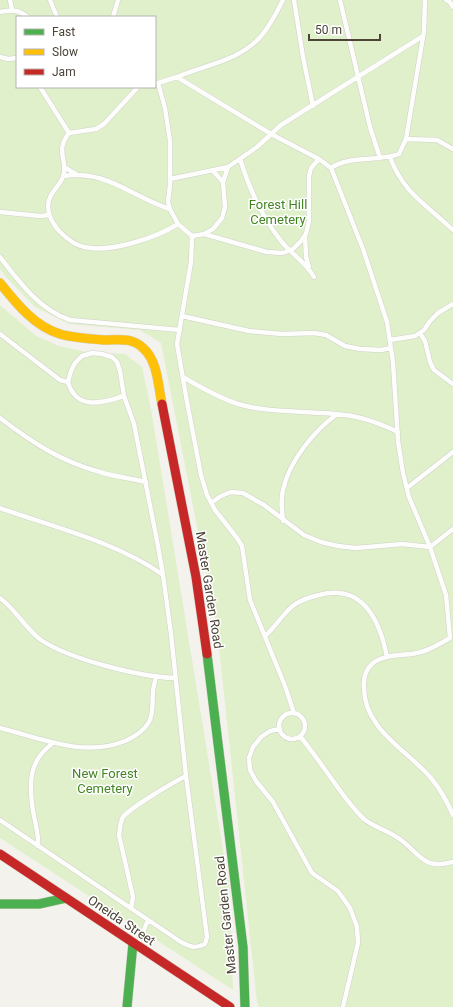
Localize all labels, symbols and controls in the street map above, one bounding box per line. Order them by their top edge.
legend [16,16,156,88]
scale bar [309,16,380,42]
text: 50 m [315,23,342,37]
text: Fast [52,25,75,39]
text: Slow [52,45,78,59]
text: Jam [52,65,76,79]
park label: Forest Hill Cemetery [249,197,307,227]
street label: Master Garden Road [193,530,226,650]
park label: New Forest Cemetery [72,766,138,796]
street label: Master Garden Road [212,855,239,975]
street label: Oneida Street [85,892,158,948]

